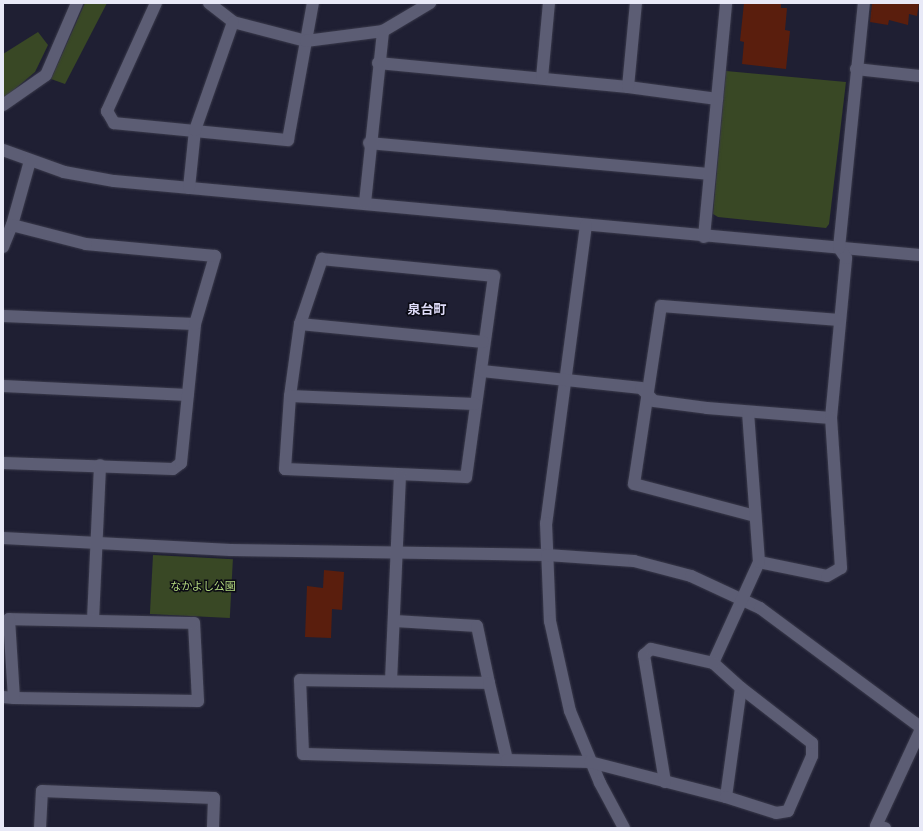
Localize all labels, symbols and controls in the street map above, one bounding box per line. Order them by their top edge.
district label: 泉台町 [408,302,446,318]
park label: なかよし公園 [170,579,236,593]

